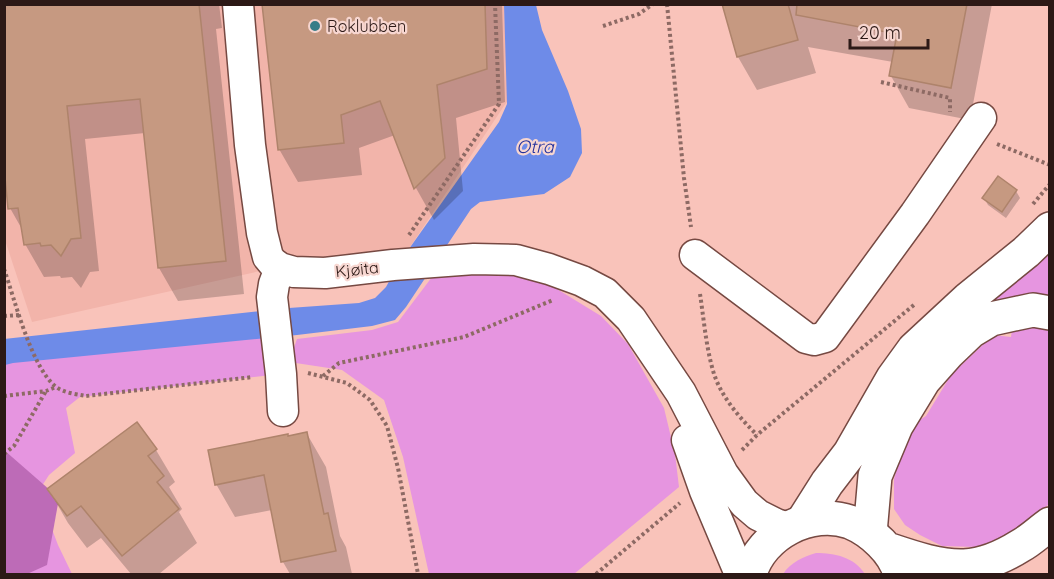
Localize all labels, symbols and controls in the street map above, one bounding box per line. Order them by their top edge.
scale bar [850,12,928,50]
place label: Roklubben [327,16,406,36]
marker: Roklubben [308,19,322,33]
text: 20 m [859,21,901,44]
water label: Otra [516,135,555,158]
street label: Kjøita [334,257,380,281]

